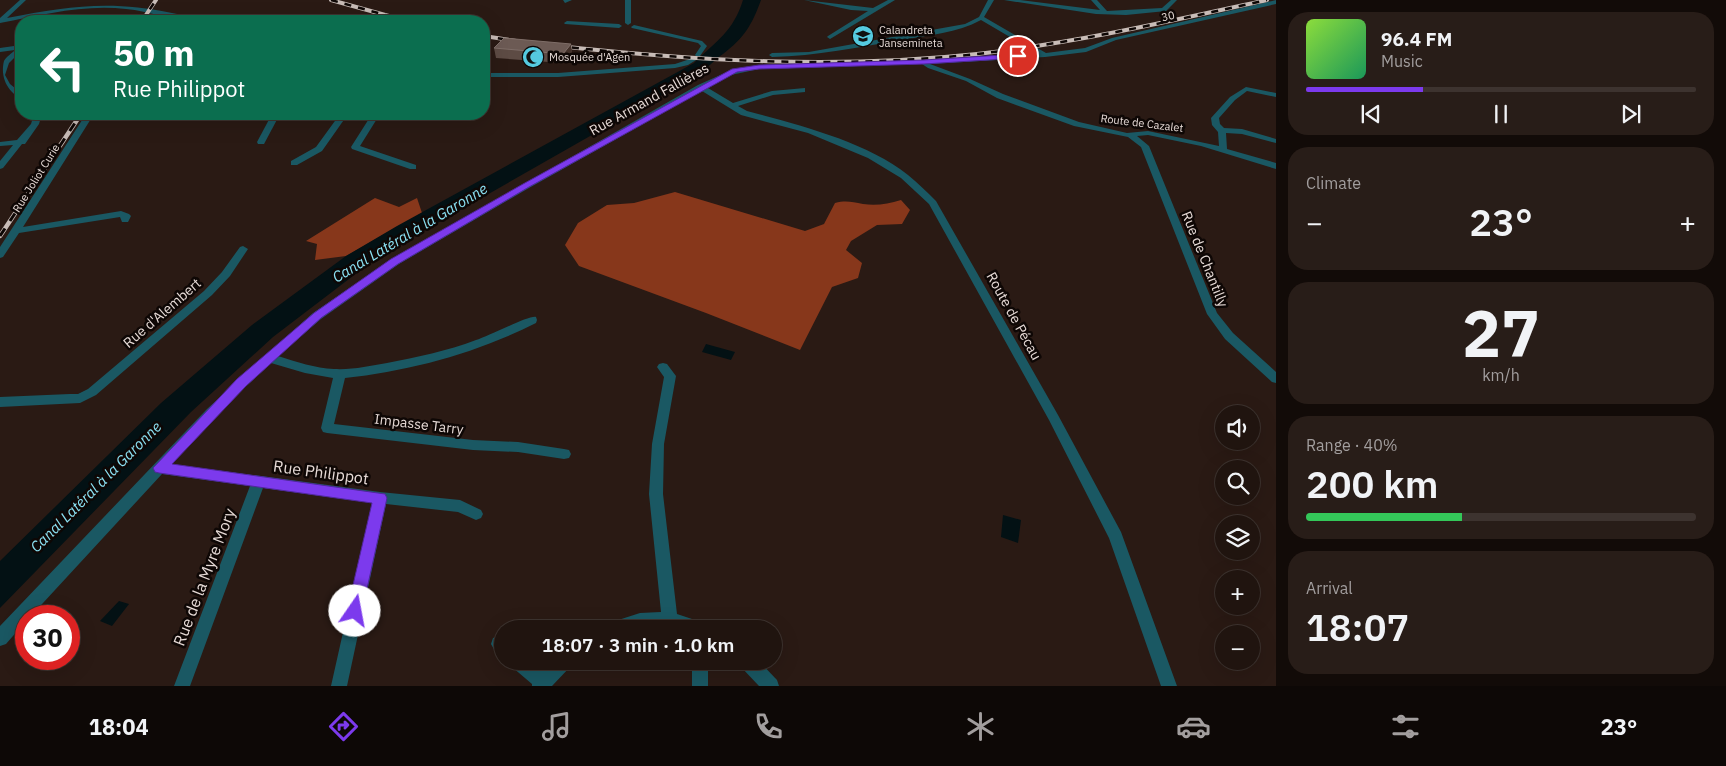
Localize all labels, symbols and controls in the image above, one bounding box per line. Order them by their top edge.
street label: 30 [1160,8,1176,24]
place label: Calandreta Jansemineta [879,23,943,50]
school or university icon: Calandreta Jansemineta [851,24,875,48]
text: 96.4 FM [1381,27,1452,51]
text: 50 m [113,30,195,76]
icon: left [30,35,95,100]
pin [997,35,1039,77]
icon: arrive [1004,42,1032,70]
mosque icon: Mosquée d'Agen [521,45,545,69]
place label: Mosquée d'Agen [549,50,630,64]
text: Music [1381,51,1423,71]
street label: Rue Armand Fallières [586,59,712,139]
text: Rue Philippot [113,74,245,103]
icon: previous [1357,100,1385,128]
icon: pause [1487,100,1515,128]
icon: next [1617,100,1645,128]
street label: Route de Cazalet [1100,111,1184,135]
street label: Rue Joliot Curie [9,141,63,215]
text: Climate [1306,173,1361,193]
water label: Canal Latéral à la Garonne [329,179,491,286]
text: 23° [1469,197,1533,246]
text: − [1306,204,1323,241]
text: + [1679,204,1696,241]
street label: Rue de Chantilly [1178,208,1232,310]
street label: Route de Pécau [982,269,1046,363]
street label: Rue d'Alembert [119,274,205,352]
text: 27 [1462,290,1540,375]
text: km/h [1482,365,1520,385]
map controls [1215,405,1260,670]
button: sound [1215,405,1260,450]
street label: Impasse Tarry [373,410,465,438]
water label: Canal Latéral à la Garonne [26,417,165,556]
text: Range · 40% [1306,435,1398,455]
street label: Rue Philippot [272,455,370,489]
text: 200 km [1306,459,1438,508]
button: search [1215,460,1260,505]
street label: Rue de la Myre Mory [169,505,239,649]
button: layers [1215,515,1260,560]
button: + [1215,570,1260,615]
text: Arrival [1306,578,1353,598]
position arrow [328,584,380,636]
text: 18:07 [1306,602,1409,651]
speed limit sign: 30 [15,605,80,670]
button: − [1215,625,1260,670]
text: 18:07 · 3 min · 1.0 km [542,633,734,657]
icon: directions [326,709,361,744]
icon: music [539,709,574,744]
icon: phone [751,709,786,744]
icon: climate [963,709,998,744]
icon: car [1176,709,1211,744]
icon: filters [1388,709,1423,744]
text: 18:04 [89,712,149,741]
text: 23° [1600,712,1637,741]

